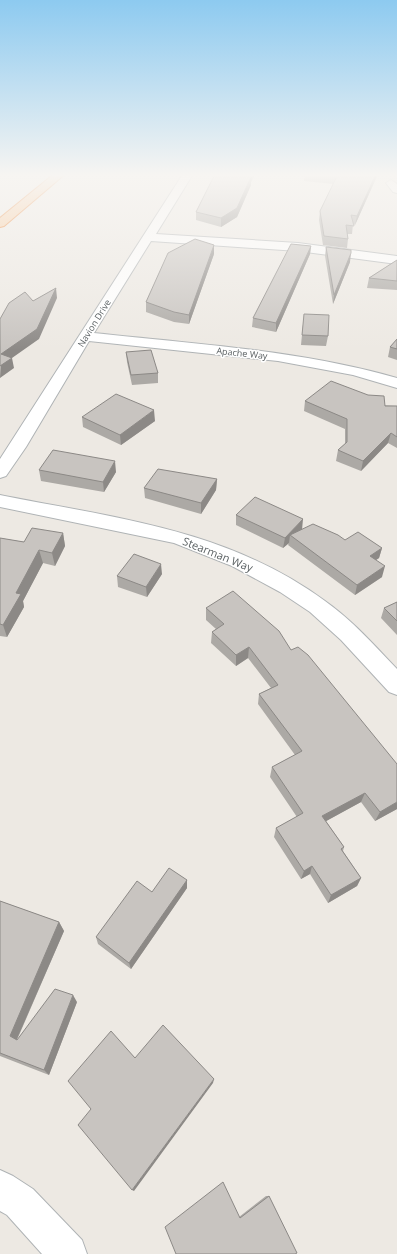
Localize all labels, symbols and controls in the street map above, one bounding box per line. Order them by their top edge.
street label: Navion Drive [74,297,114,349]
street label: Apache Way [216,344,269,362]
street label: Stearman Way [181,533,256,575]

